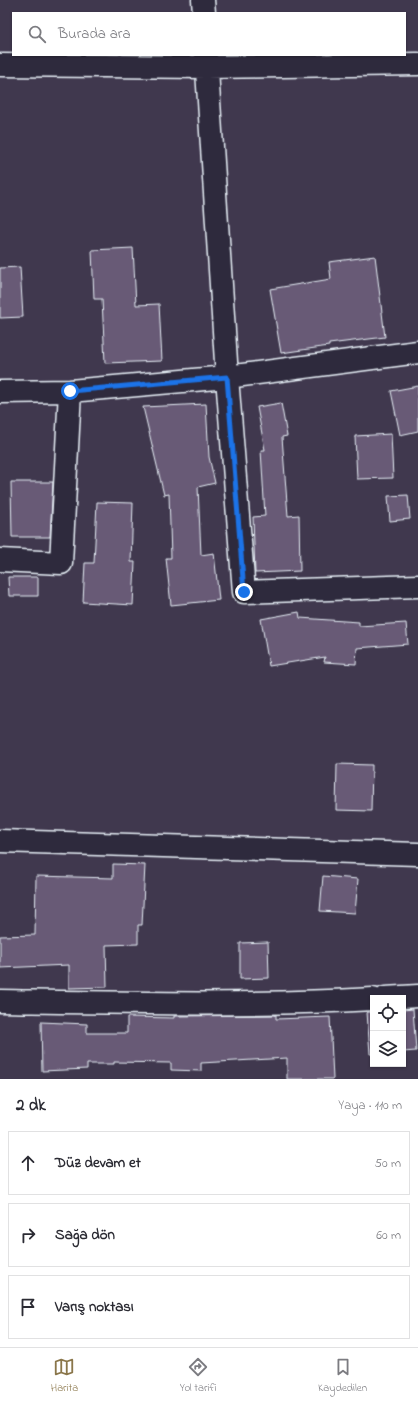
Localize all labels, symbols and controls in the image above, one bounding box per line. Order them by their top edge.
search box [12,12,406,56]
icon: search [26,23,48,45]
text: Burada ara [58,23,131,45]
route start [61,382,79,400]
route end [235,583,253,601]
map controls [370,995,406,1067]
button: locate [370,995,406,1031]
button: layers [370,1031,406,1067]
text: 2 dk [16,1093,46,1118]
text: Yaya · 110 m [338,1096,402,1115]
icon: ahead [17,1152,39,1174]
text: Düz devam et [55,1152,141,1174]
text: 50 m [375,1154,401,1173]
icon: right [17,1224,39,1246]
text: Sağa dön [55,1224,115,1246]
text: 60 m [376,1226,401,1245]
icon: arrive [17,1296,39,1318]
text: Varış noktası [55,1296,134,1318]
tab: Harita [51,1356,78,1396]
tab: Yol tarifi [180,1356,216,1396]
tab: Kaydedilen [318,1356,367,1396]

